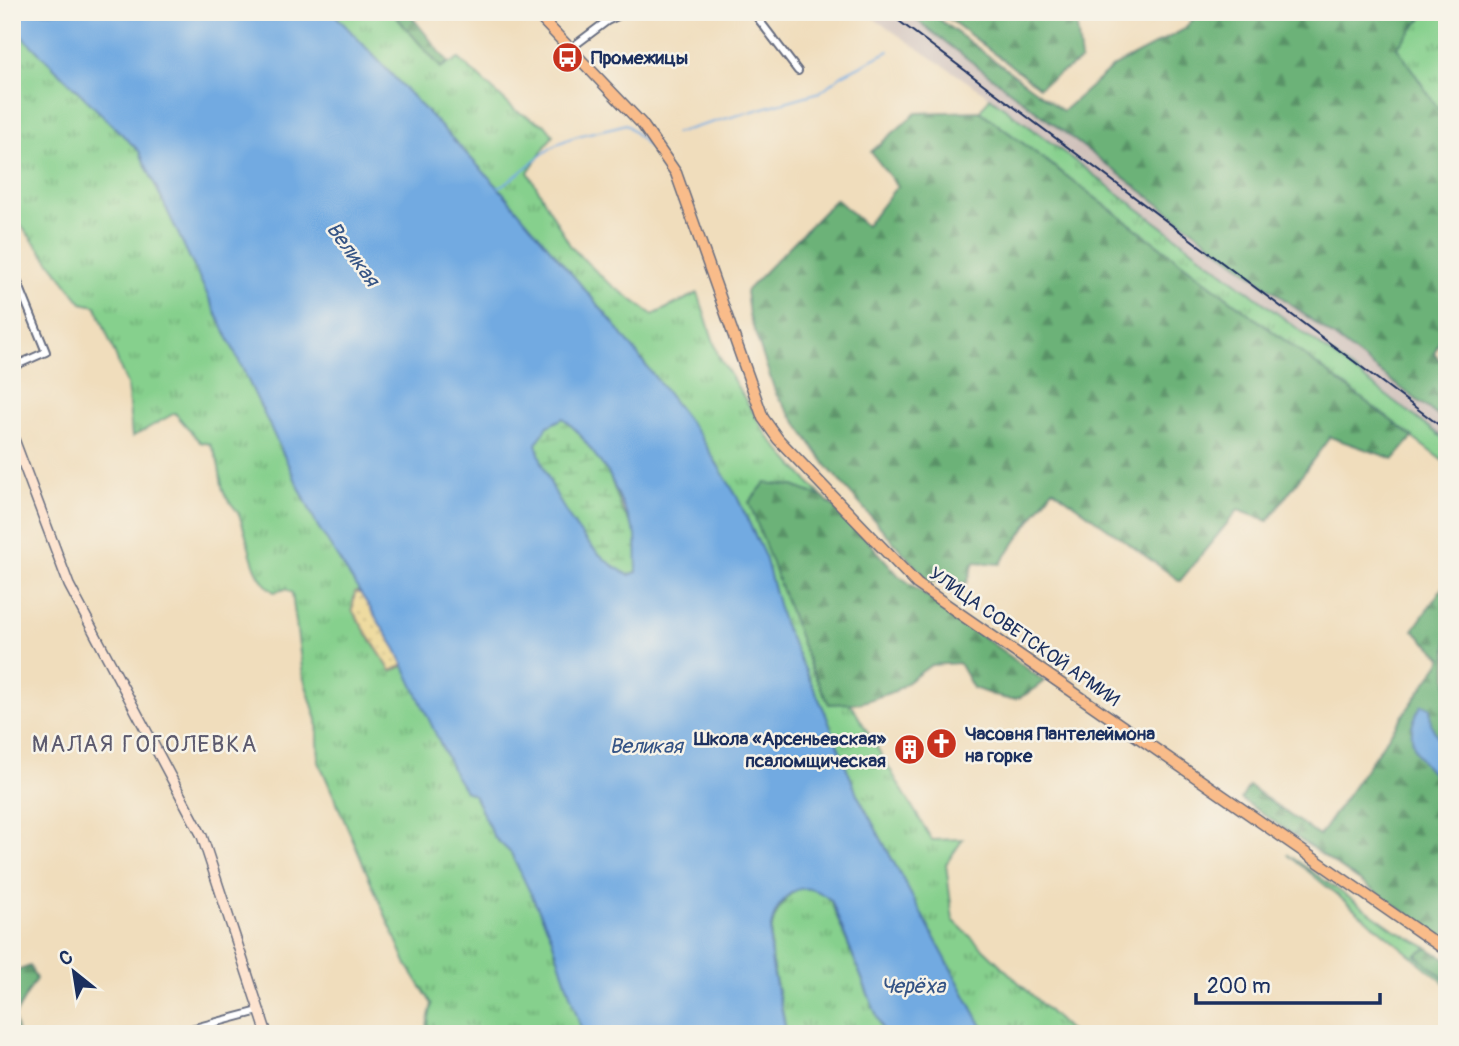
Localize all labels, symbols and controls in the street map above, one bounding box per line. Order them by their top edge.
bus stop icon: Промежицы [551,40,585,74]
place label: Промежицы [591,46,688,70]
water label: Великая [320,217,386,294]
street label: УЛИЦА СОВЕТСКОЙ АРМИИ [924,562,1125,712]
place label: Часовня Пантелеймона на горке [965,722,1155,768]
place label: Школа «Арсеньевская» псаломщическая [693,727,886,773]
church icon: Часовня Пантелеймона на горке [925,727,959,761]
district label: МАЛАЯ ГОГОЛЕВКА [32,730,258,759]
building icon: Школа «Арсеньевская» псаломщическая [892,732,926,766]
water label: Великая [609,733,685,760]
north arrow [38,937,108,1007]
text: С [55,945,77,971]
scale bar [1196,962,1380,1006]
water label: Черёха [881,973,946,1000]
text: 200 m [1207,973,1271,1000]

